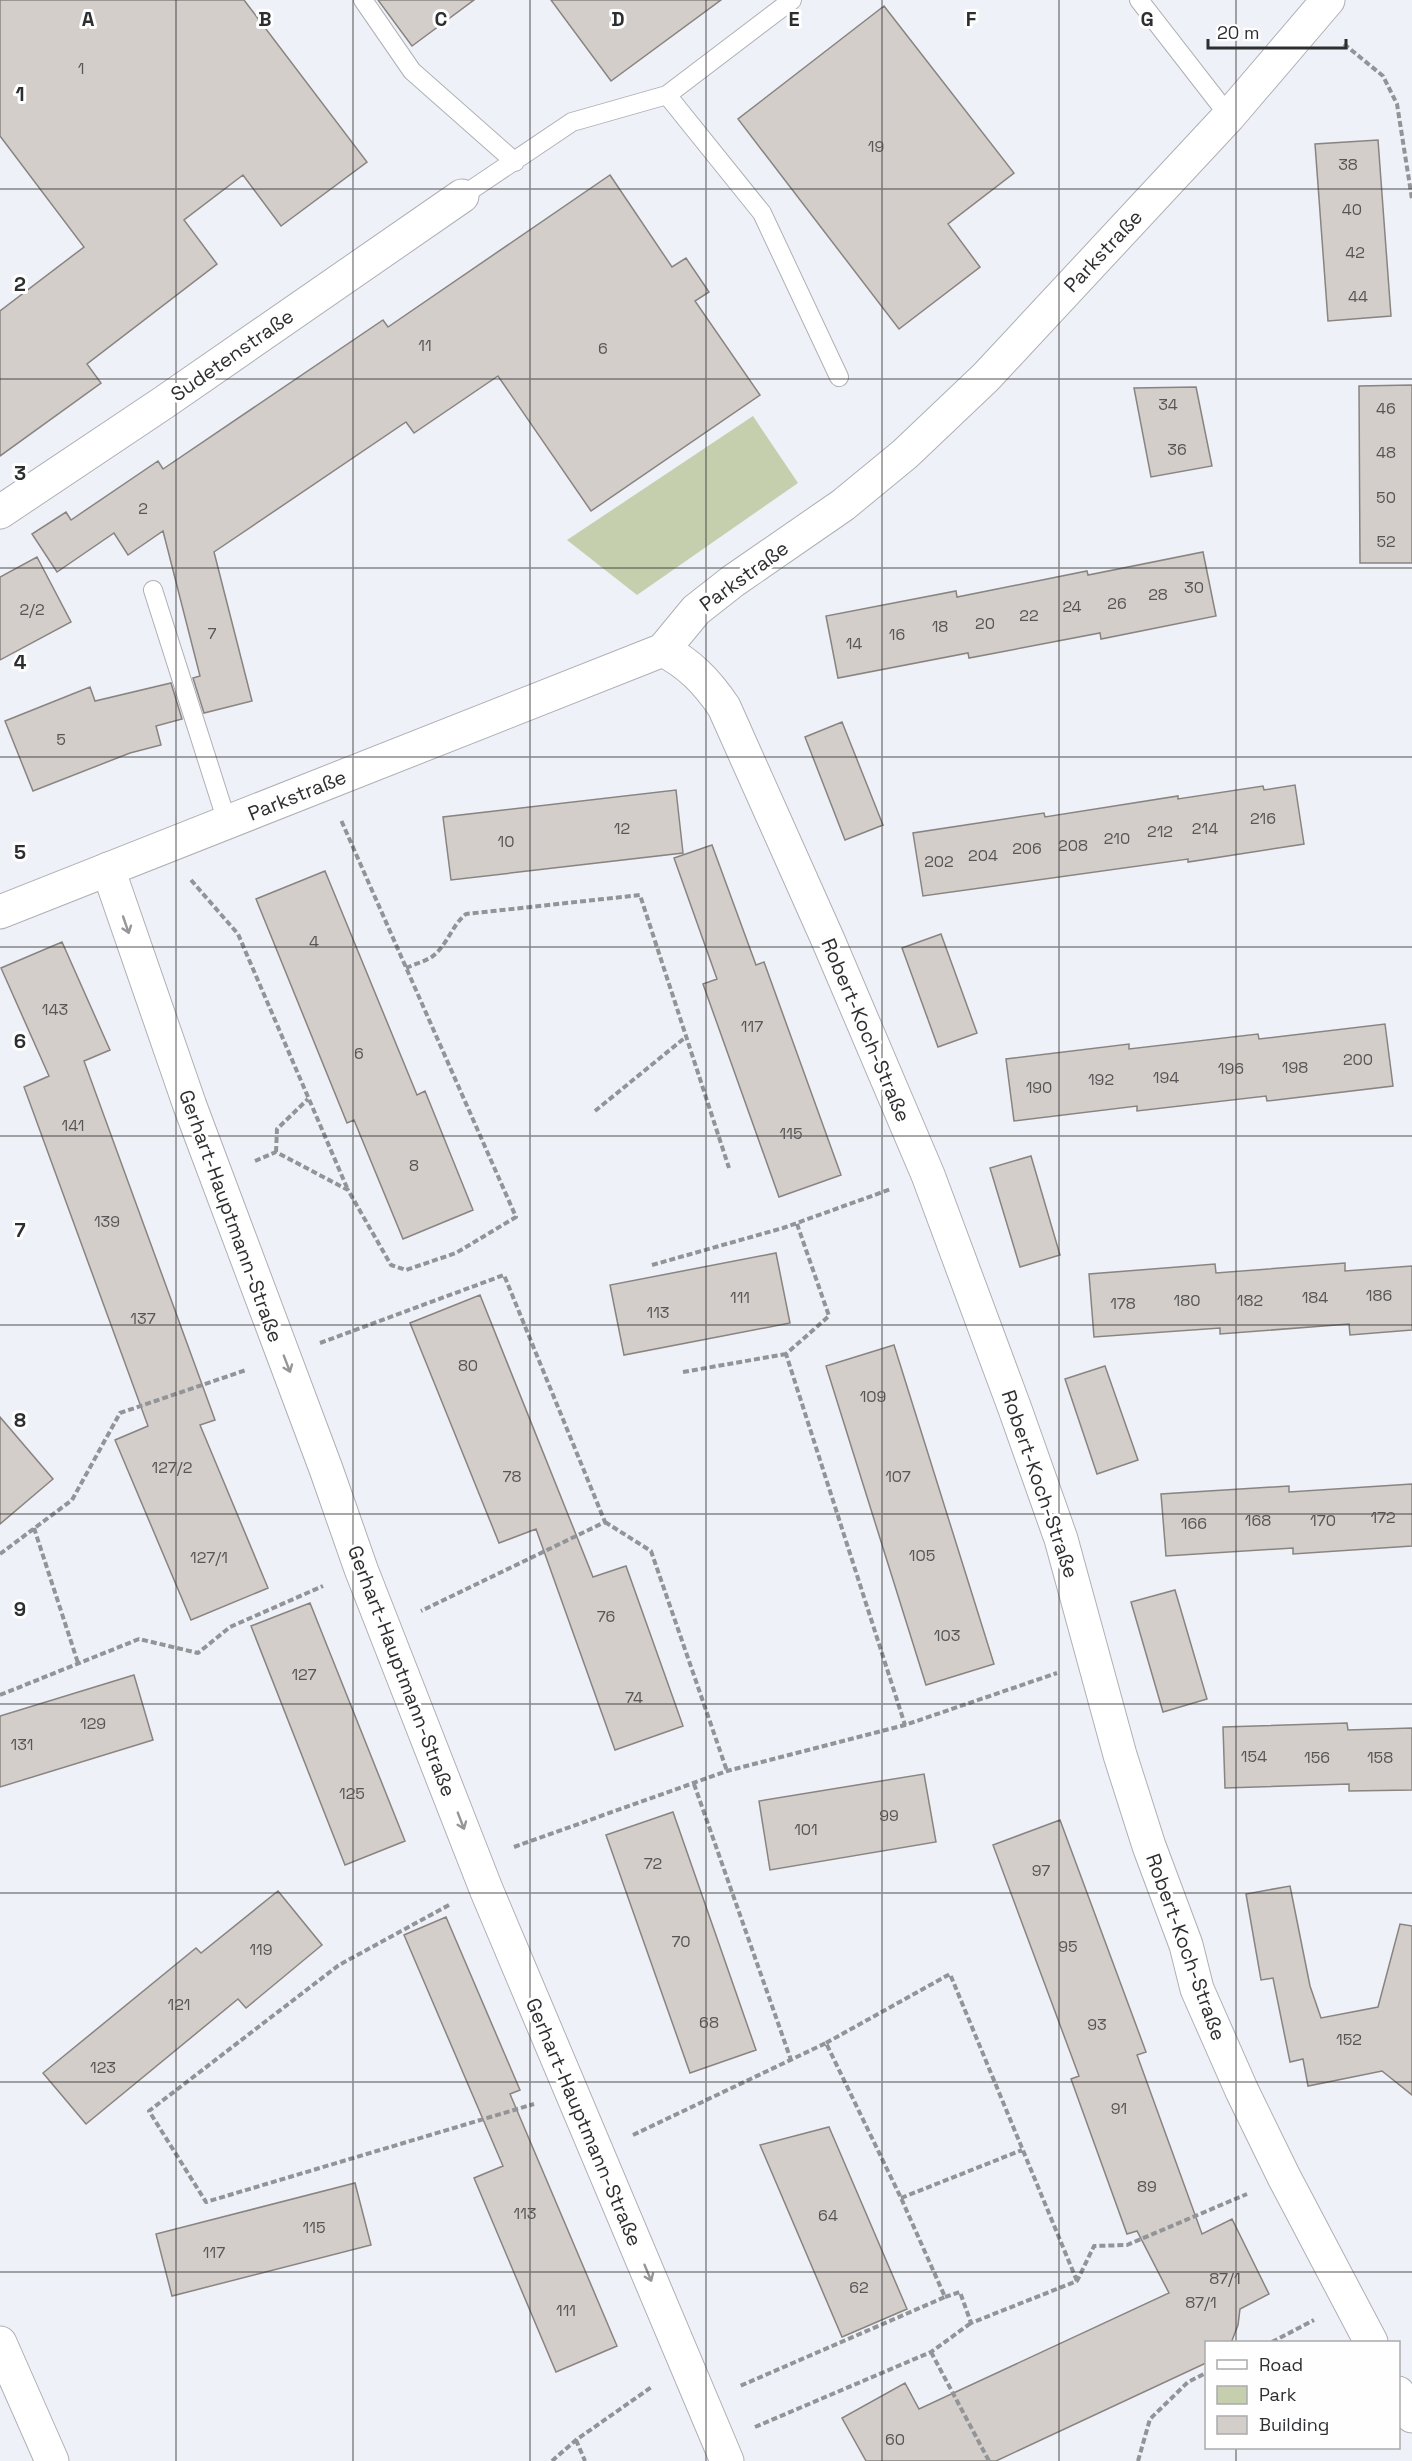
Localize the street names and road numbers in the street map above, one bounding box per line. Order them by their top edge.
street label: Parkstraße [1058,204,1148,298]
street label: Sudetenstraße [165,303,299,407]
street label: Parkstraße [694,535,794,617]
street label: Parkstraße [244,763,350,827]
street label: Robert-Koch-Straße [815,934,917,1126]
street label: Gerhart-Hauptmann-Straße [173,1086,289,1346]
street label: Robert-Koch-Straße [996,1387,1084,1581]
street label: Gerhart-Hauptmann-Straße [342,1542,462,1800]
street label: Robert-Koch-Straße [1140,1850,1232,2044]
street label: Gerhart-Hauptmann-Straße [520,1994,648,2250]

